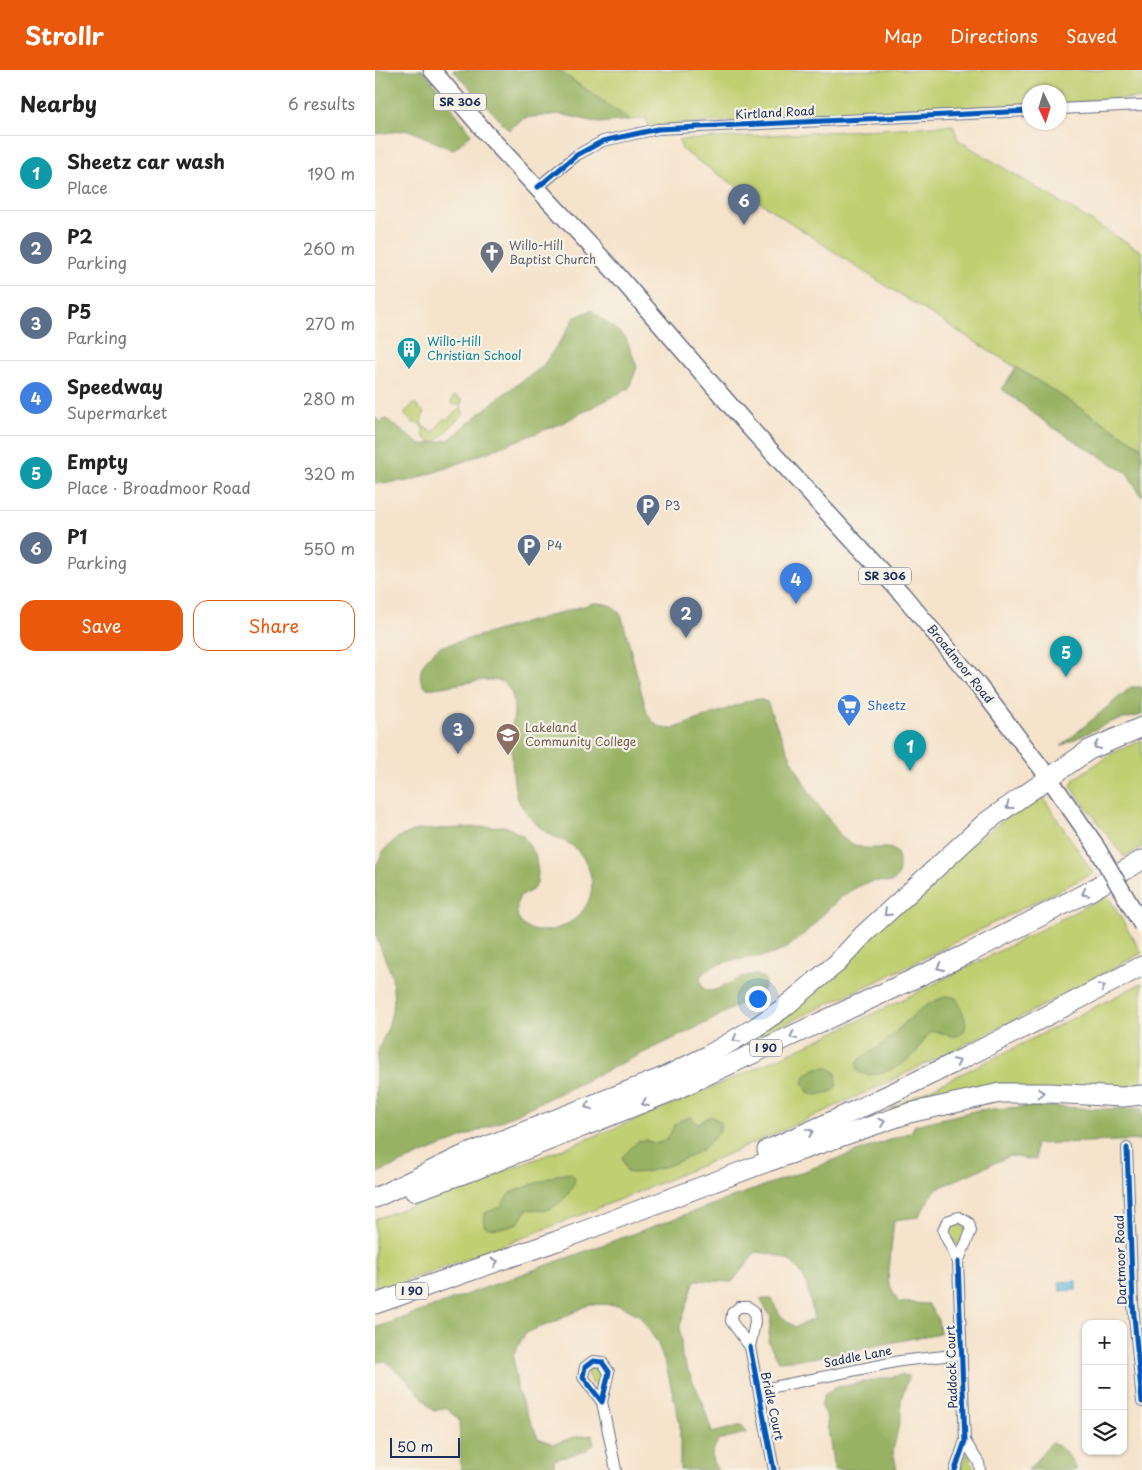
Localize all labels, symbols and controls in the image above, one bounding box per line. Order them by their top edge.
text: Strollr [25,17,104,53]
text: Map [884,22,922,49]
text: Directions [950,22,1038,49]
text: Saved [1066,22,1117,49]
north arrow [1022,85,1067,130]
text: Nearby [20,87,97,119]
text: 6 results [288,91,355,115]
road number: SR 306 [434,94,486,111]
street label: Kirtland Road [735,101,815,123]
text: Sheetz car wash [67,147,225,175]
text: 1 [32,161,40,185]
text: 190 m [307,161,355,185]
text: Place [67,175,108,199]
pin: 6 [728,184,760,225]
text: P2 [67,222,93,250]
text: 2 [30,236,42,260]
text: 260 m [303,236,355,260]
place label: Willo-Hill Baptist Church [509,236,596,268]
church icon: Willo-Hill Baptist Church [479,240,505,274]
text: Parking [67,250,127,274]
text: P5 [67,297,91,325]
text: 3 [31,311,41,335]
text: 270 m [305,311,355,335]
text: Parking [67,325,127,349]
place label: Willo-Hill Christian School [427,332,521,364]
building icon: Willo-Hill Christian School [396,336,422,370]
text: Speedway [67,372,163,400]
text: 4 [31,386,41,410]
text: 280 m [303,386,355,410]
text: Supermarket [67,400,167,424]
text: Empty [67,447,128,475]
text: 5 [31,461,41,485]
text: 320 m [304,461,355,485]
text: Place · Broadmoor Road [67,475,251,499]
parking icon: P3 [635,493,661,527]
place label: P3 [665,496,680,514]
text: P1 [67,522,87,550]
parking icon: P4 [516,533,542,567]
text: 6 [30,536,42,560]
text: 550 m [303,536,355,560]
place label: P4 [547,536,562,554]
text: Parking [67,550,127,574]
pin: 4 [780,563,812,604]
road number: SR 306 [859,568,911,584]
pin: 2 [670,597,702,638]
button: Save [20,600,183,651]
button: Share [193,600,355,651]
street label: Broadmoor Road [923,620,998,707]
pin: 5 [1050,636,1082,677]
supermarket icon: Sheetz [836,693,862,727]
place label: Sheetz [867,696,906,714]
pin: 3 [442,713,474,754]
place label: Lakeland Community College [525,718,637,750]
school or university icon: Lakeland Community College [495,722,521,756]
pin: 1 [894,730,926,771]
one-way arrow [1093,740,1102,750]
one-way arrow [1005,800,1015,809]
one-way arrow [1081,887,1090,897]
one-way arrow [884,907,893,916]
one-way arrow [936,961,945,971]
one-way arrow [1096,984,1105,994]
your location [745,986,771,1012]
one-way arrow [789,1029,798,1040]
one-way arrow [732,1032,741,1042]
road number: I 90 [750,1040,782,1056]
one-way arrow [952,1058,961,1068]
one-way arrow [1038,1088,1045,1098]
one-way arrow [641,1096,650,1107]
one-way arrow [584,1100,593,1111]
one-way arrow [877,1118,886,1128]
one-way arrow [805,1127,814,1138]
street label: Dartmoor Road [1109,1215,1131,1305]
one-way arrow [491,1258,499,1268]
road number: I 90 [396,1282,428,1300]
map controls [1082,1320,1127,1455]
button: + [1082,1320,1127,1365]
street label: Paddock Court [941,1325,961,1409]
street label: Saddle Lane [822,1341,894,1371]
button: − [1082,1365,1127,1410]
street label: Bridle Court [757,1370,789,1442]
button: layers [1082,1410,1127,1455]
scale bar [390,1435,460,1458]
text: 50 m [397,1436,433,1457]

